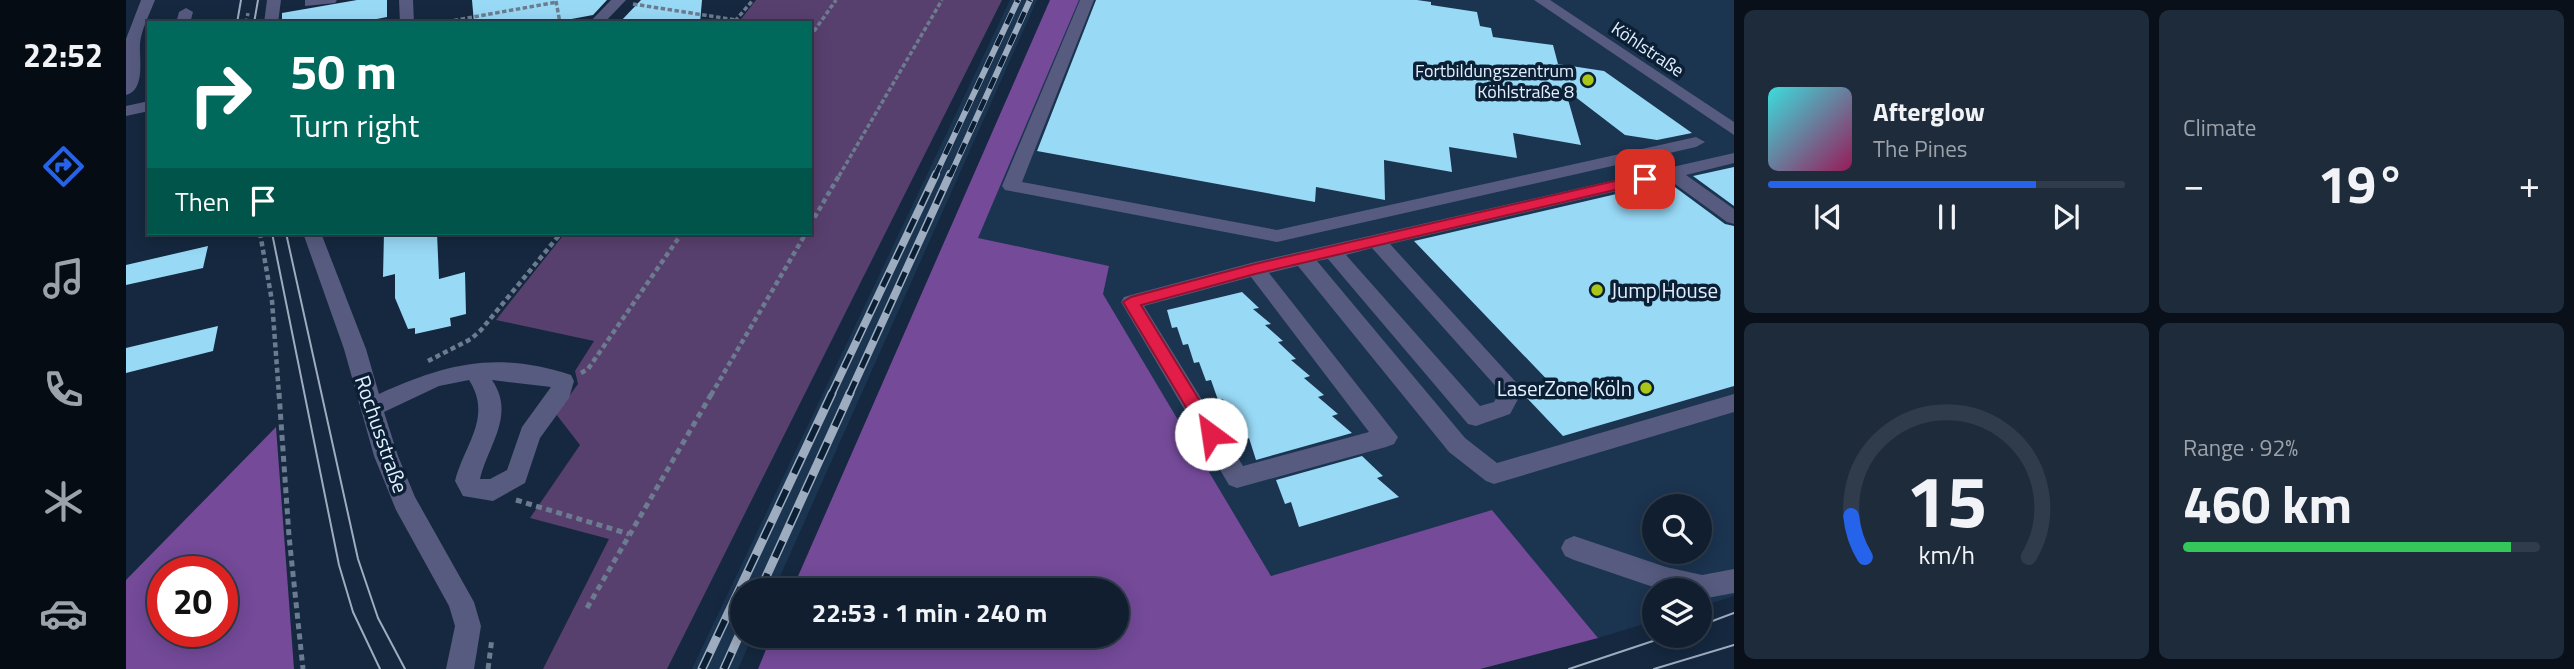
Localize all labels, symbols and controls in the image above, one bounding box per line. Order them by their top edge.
street label: Köhlstraße [1606,15,1690,83]
text: 22:52 [23,31,103,79]
text: 50 m [290,33,397,108]
icon: right [175,49,266,140]
place label: Fortbildungszentrum Köhlstraße 8 [1415,57,1574,105]
marker: Fortbildungszentrum Köhlstraße 8 [1580,72,1596,88]
text: Afterglow [1873,92,1985,131]
text: Turn right [290,101,419,149]
text: Climate [2183,110,2256,145]
text: The Pines [1873,131,1967,166]
icon: directions [39,142,88,191]
text: 19° [2318,144,2405,223]
pin [1615,149,1675,209]
text: − [2183,155,2204,213]
text: + [2519,155,2540,213]
icon: arrive [1626,160,1664,198]
text: Then [175,182,230,221]
icon: arrive [244,182,282,220]
icon: previous [1809,198,1847,236]
icon: pause [1928,198,1966,236]
icon: next [2047,198,2085,236]
icon: music [39,254,88,303]
place label: Jump House [1611,274,1718,306]
marker: Jump House [1589,282,1605,298]
icon: phone [39,365,88,414]
street label: Rochusstraße [347,371,417,497]
place label: LaserZone Köln [1497,372,1632,404]
marker: LaserZone Köln [1638,380,1654,396]
position arrow [1174,397,1248,471]
text: Range · 92% [2183,430,2298,465]
text: 15 [1906,445,1987,555]
text: 460 km [2183,464,2352,543]
icon: climate [39,477,88,526]
map controls [1642,494,1712,648]
button: search [1642,494,1712,564]
text: km/h [1918,536,1975,574]
speed limit sign: 20 [147,556,238,647]
button: layers [1642,578,1712,648]
icon: car [39,589,88,638]
text: 22:53 · 1 min · 240 m [812,593,1047,632]

